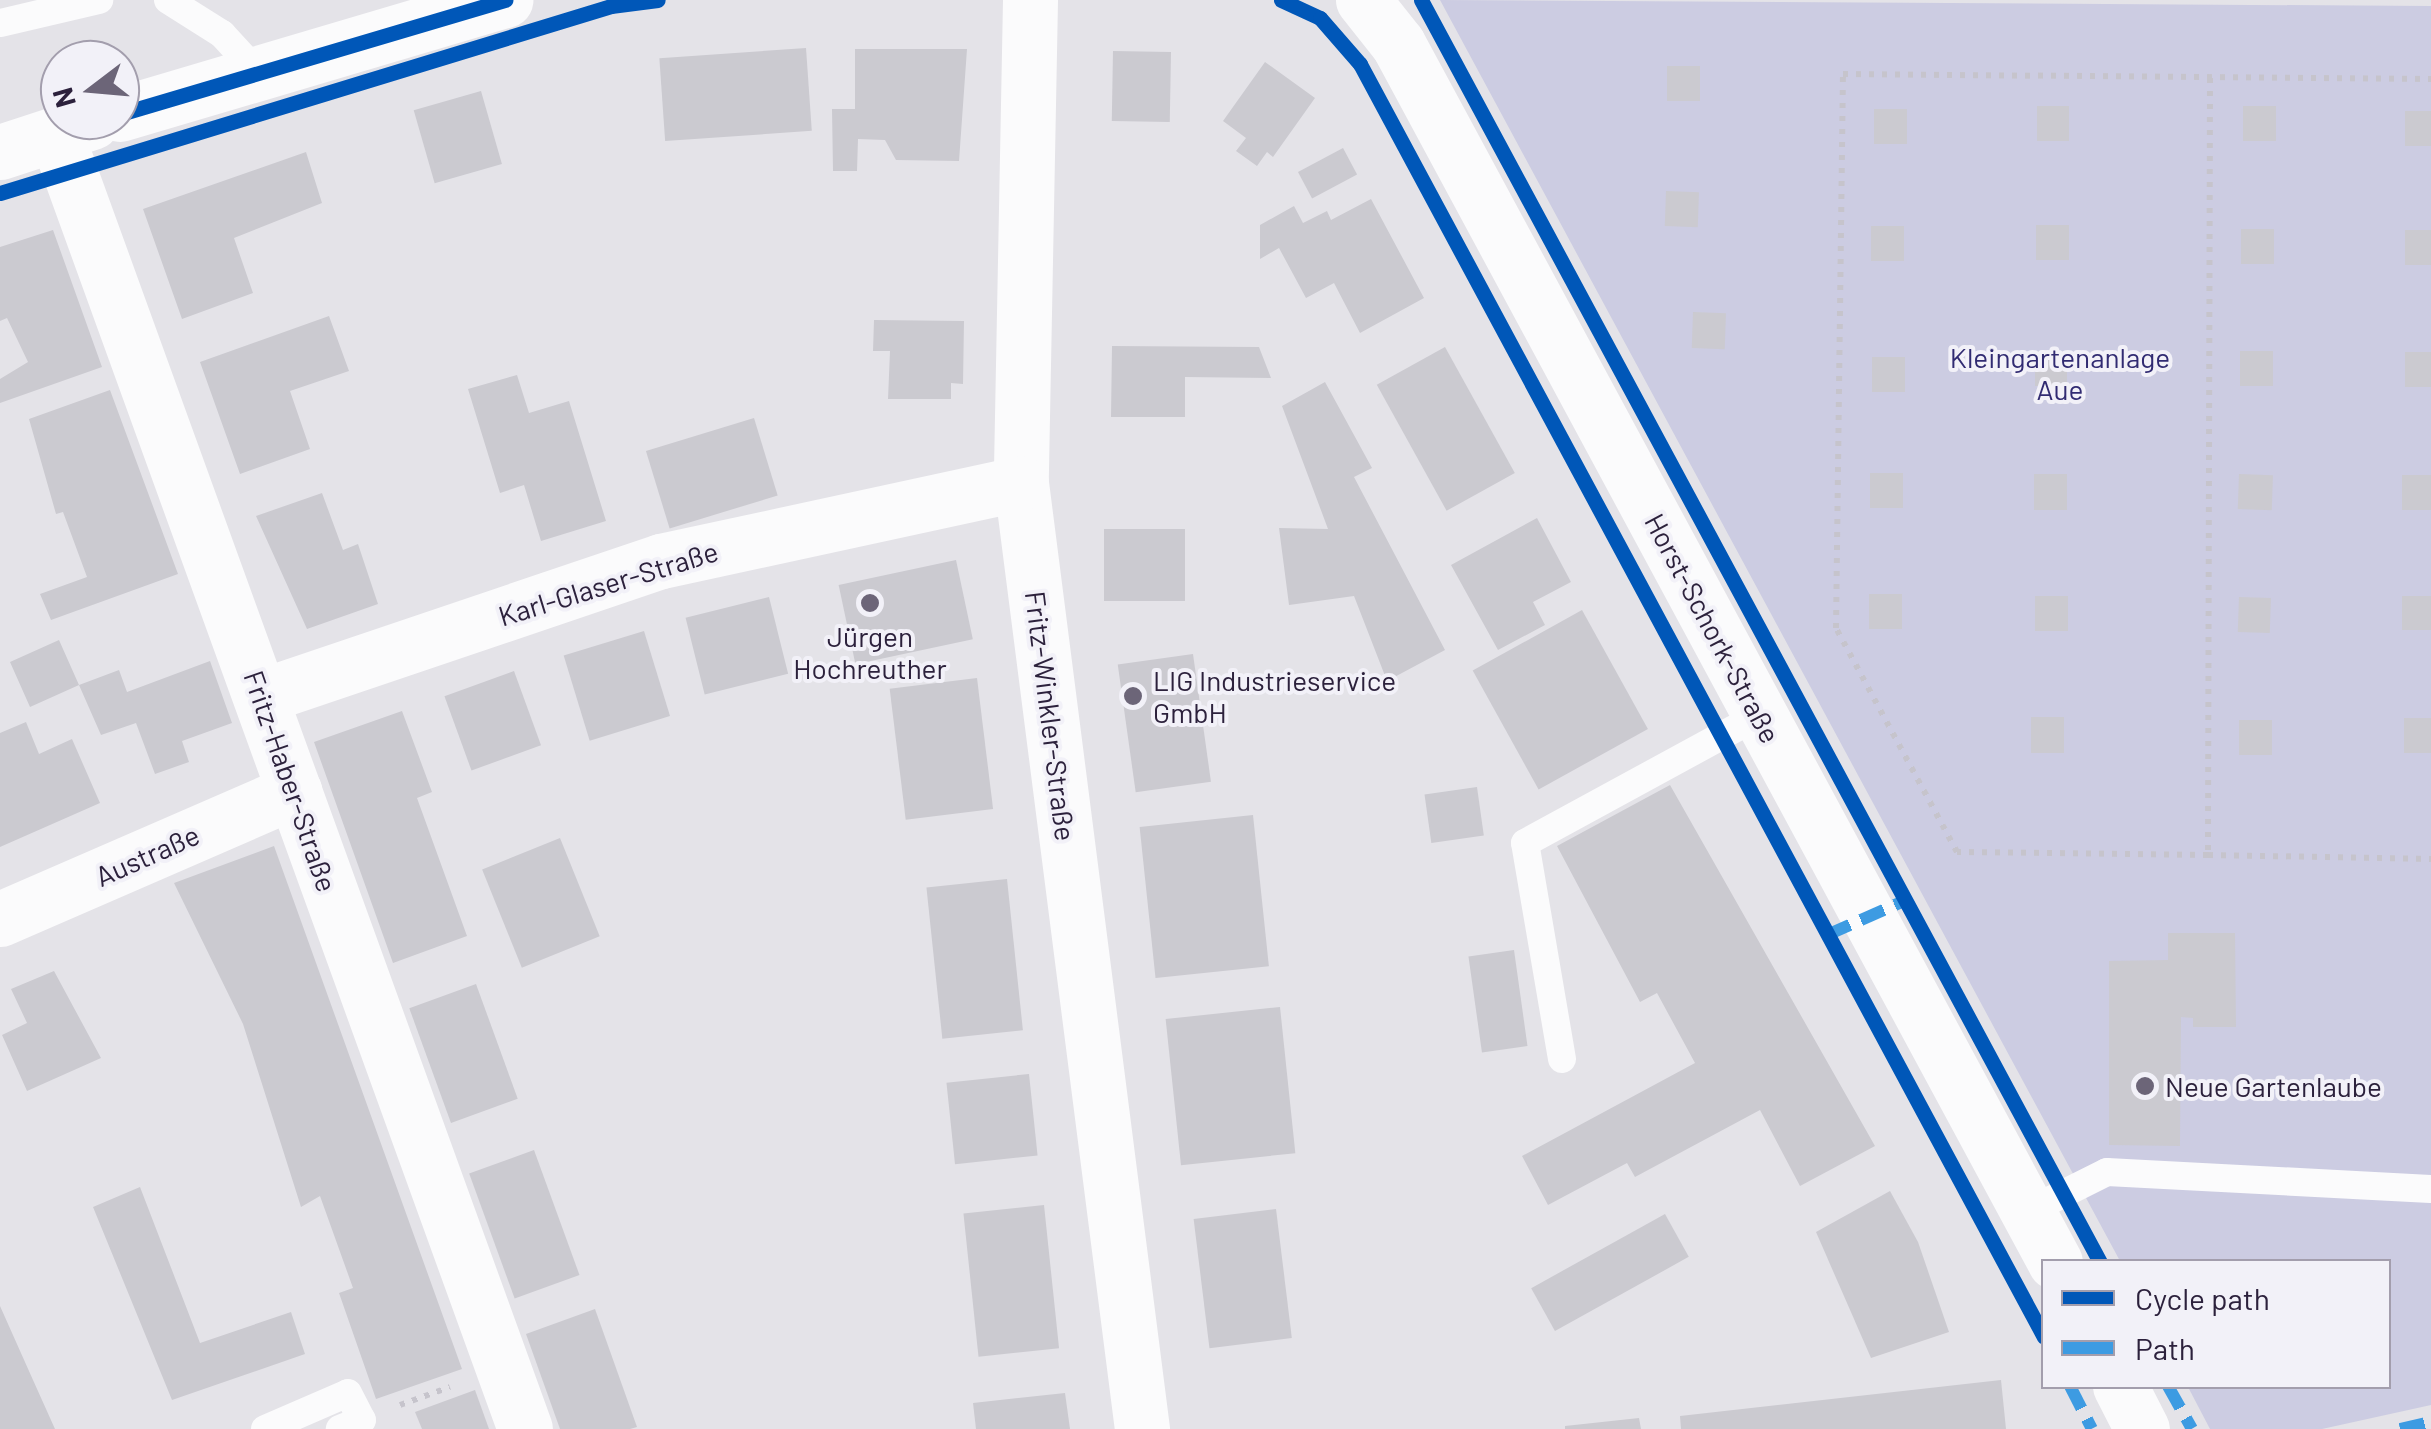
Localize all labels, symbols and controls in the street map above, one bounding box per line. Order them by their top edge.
north arrow [40,40,140,140]
text: N [44,84,82,111]
park label: Kleingartenanlage Aue [1950,340,2170,406]
street label: Horst-Schork-Straße [1638,507,1788,749]
street label: Karl-Glaser-Straße [494,534,722,632]
street label: Fritz-Winkler-Straße [1019,589,1083,843]
marker: Jürgen Hochreuther [859,592,881,614]
place label: Jürgen Hochreuther [793,619,947,685]
place label: LIG Industrieservice GmbH [1153,663,1396,729]
street label: Fritz-Haber-Straße [237,666,345,896]
marker: LIG Industrieservice GmbH [1122,685,1144,707]
street label: Austraße [90,817,204,893]
place label: Neue Gartenlaube [2165,1069,2382,1103]
marker: Neue Gartenlaube [2134,1075,2156,1097]
legend [2041,1259,2391,1389]
text: Cycle path [2135,1280,2270,1316]
text: Path [2135,1330,2195,1366]

